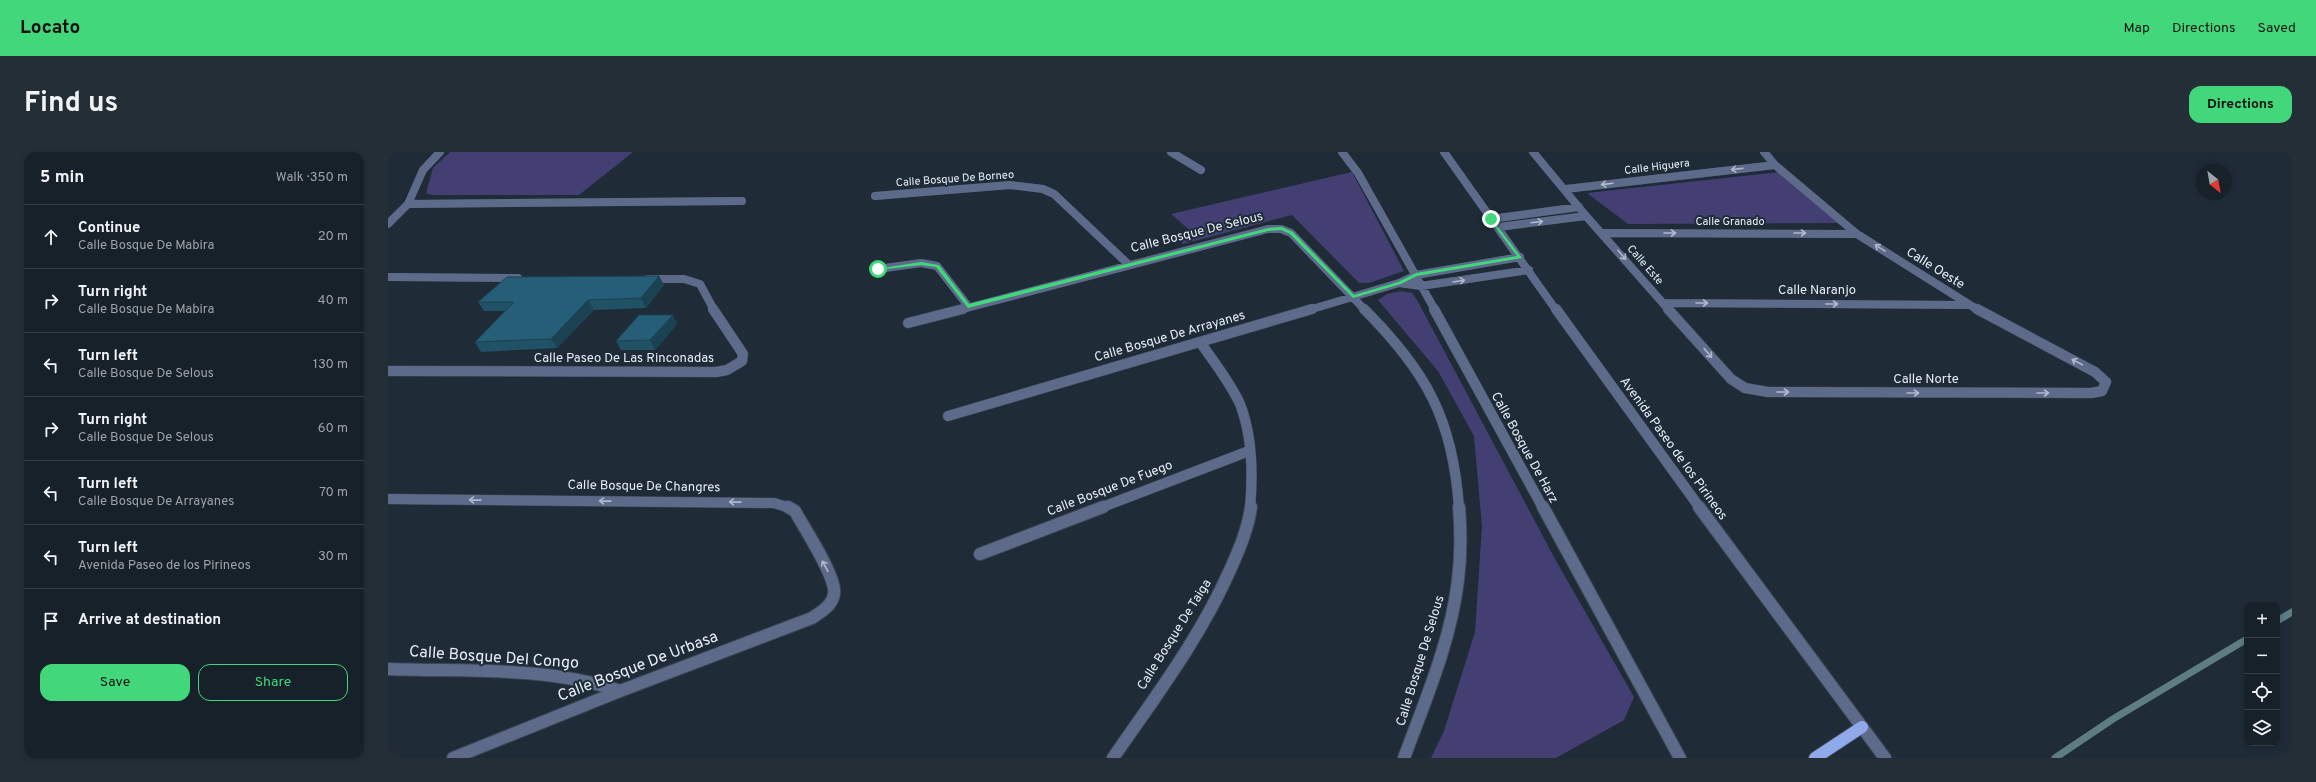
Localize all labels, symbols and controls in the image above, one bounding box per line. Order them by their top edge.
text: Locato [20,16,80,40]
text: Map [2124,20,2150,37]
text: Directions [2172,20,2236,37]
text: Saved [2258,20,2296,37]
text: Find us [24,86,118,122]
button: Directions [2189,86,2292,123]
street label: Calle Higuera [1623,156,1691,178]
north arrow [2196,164,2232,200]
one-way arrow [1731,165,1744,173]
text: 5 min [40,167,84,189]
street label: Calle Bosque De Borneo [895,168,1015,190]
text: Walk · 350 m [276,170,348,186]
one-way arrow [1601,181,1614,188]
street label: Calle Bosque De Selous [1129,209,1265,257]
route end [1482,210,1500,228]
street label: Calle Granado [1695,215,1765,229]
text: Continue [78,219,140,238]
one-way arrow [1530,219,1543,226]
icon: ahead [40,226,62,248]
text: 20 m [318,229,348,245]
one-way arrow [1663,229,1676,237]
one-way arrow [1793,230,1806,237]
text: Calle Bosque De Mabira [78,238,214,254]
street label: Calle Este [1624,242,1666,288]
one-way arrow [1874,244,1886,252]
street label: Calle Oeste [1903,245,1967,293]
one-way arrow [1618,250,1627,261]
route start [869,260,887,278]
one-way arrow [1452,277,1465,285]
text: Turn right [78,283,147,302]
street label: Calle Naranjo [1778,283,1856,299]
icon: right [40,290,62,312]
text: 40 m [318,293,348,309]
one-way arrow [1695,299,1708,307]
one-way arrow [1825,300,1838,308]
text: Calle Bosque De Mabira [78,302,214,318]
street label: Calle Bosque De Arrayanes [1093,308,1247,366]
text: Turn left [78,347,138,366]
one-way arrow [1703,348,1713,358]
street label: Calle Paseo De Las Rinconadas [534,351,714,367]
icon: left [40,354,62,376]
text: 130 m [313,357,348,373]
one-way arrow [2071,358,2083,366]
text: Calle Bosque De Selous [78,366,214,382]
street label: Calle Norte [1893,372,1959,388]
street label: Avenida Paseo de los Pirineos [1616,374,1730,524]
one-way arrow [1776,388,1789,396]
one-way arrow [1906,389,1919,397]
one-way arrow [2036,389,2049,397]
street label: Calle Bosque De Harz [1487,390,1561,506]
text: Turn right [78,411,147,430]
icon: right [40,418,62,440]
text: 60 m [318,421,348,437]
text: Calle Bosque De Selous [78,430,214,446]
street label: Calle Bosque De Fuego [1045,458,1175,520]
text: Turn left [78,475,138,494]
street label: Calle Bosque De Changres [568,478,720,496]
icon: left [40,482,62,504]
text: 70 m [319,485,348,501]
text: Calle Bosque De Arrayanes [78,494,234,510]
one-way arrow [469,496,482,504]
one-way arrow [599,497,612,505]
one-way arrow [729,498,742,506]
text: Turn left [78,539,138,558]
icon: left [40,546,62,568]
text: 30 m [318,549,348,565]
text: Avenida Paseo de los Pirineos [78,558,251,574]
one-way arrow [821,560,829,572]
street label: Calle Bosque De Taiga [1134,577,1216,693]
street label: Calle Bosque De Selous [1393,594,1449,728]
map controls [2244,602,2280,746]
button: + [2244,602,2280,638]
icon: arrive [40,610,62,632]
text: Arrive at destination [78,611,221,630]
street label: Calle Bosque De Urbasa [555,627,721,707]
button: − [2244,638,2280,674]
street label: Calle Bosque Del Congo [408,642,580,674]
button: Save [40,664,190,701]
button: Share [198,664,348,701]
button: locate [2244,674,2280,710]
button: layers [2244,710,2280,746]

